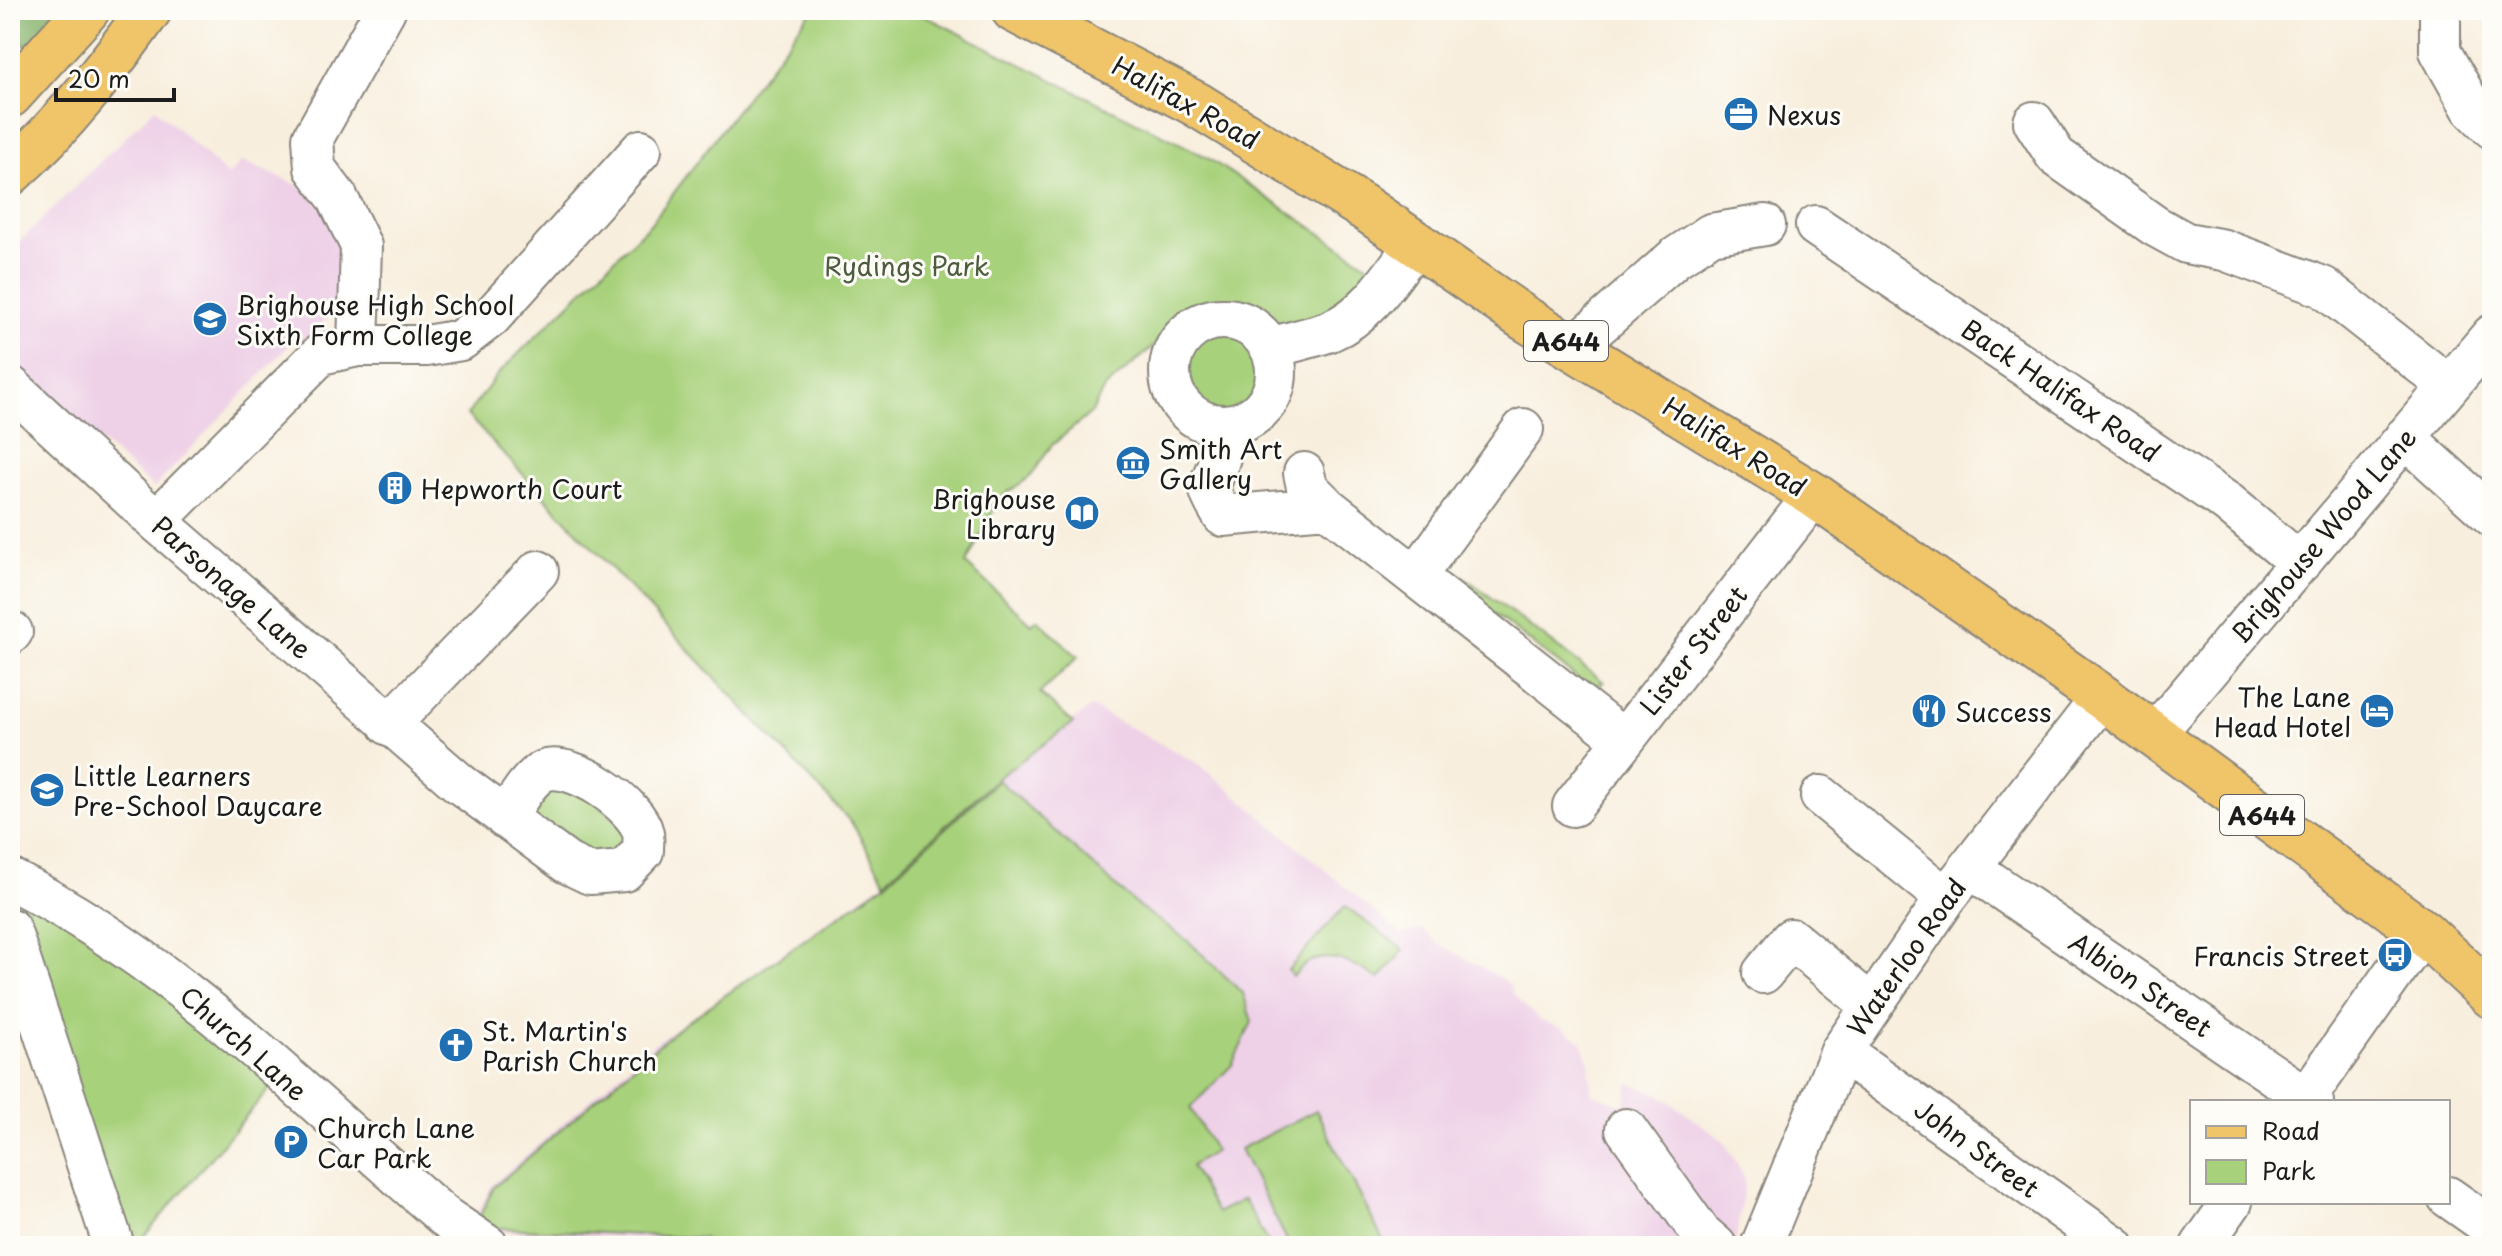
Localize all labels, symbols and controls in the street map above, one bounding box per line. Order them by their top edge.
street label: Halifax Road [1105,45,1267,159]
scale bar [56,52,174,102]
text: 20 m [68,60,130,96]
office icon: Nexus [1722,95,1760,133]
place label: Nexus [1767,95,1841,134]
park label: Rydings Park [824,246,990,285]
place label: Brighouse High School Sixth Form College [236,285,515,354]
school or university icon: Brighouse High School Sixth Form College [191,300,229,338]
street label: Back Halifax Road [1954,309,2168,471]
road number: A644 [1524,321,1608,361]
street label: Halifax Road [1656,386,1814,506]
street label: Brighouse Wood Lane [2221,419,2425,651]
place label: Smith Art Gallery [1159,429,1283,498]
museum icon: Smith Art Gallery [1114,444,1152,482]
building icon: Hepworth Court [376,469,414,507]
place label: Hepworth Court [421,469,622,508]
place label: Brighouse Library [931,479,1056,548]
library icon: Brighouse Library [1063,494,1101,532]
street label: Parsonage Lane [143,506,321,668]
street label: Lister Street [1630,577,1756,723]
place label: The Lane Head Hotel [2214,677,2351,746]
restaurant icon: Success [1910,692,1948,730]
place label: Success [1955,692,2051,731]
hotel icon: The Lane Head Hotel [2358,692,2396,730]
place label: Little Learners Pre-School Daycare [73,756,323,825]
school or university icon: Little Learners Pre-School Daycare [28,771,66,809]
road number: A644 [2220,795,2304,835]
street label: Waterloo Road [1837,870,1975,1044]
street label: Albion Street [2062,922,2220,1046]
place label: Francis Street [2193,936,2369,975]
bus stop icon: Francis Street [2376,936,2414,974]
street label: Church Lane [171,976,317,1110]
place label: St. Martin's Parish Church [482,1011,657,1080]
church icon: St. Martin's Parish Church [437,1026,475,1064]
street label: John Street [1906,1089,2048,1207]
legend [2190,1100,2450,1204]
place label: Church Lane Car Park [317,1108,475,1177]
text: Road [2262,1112,2320,1148]
parking icon: Church Lane Car Park [272,1123,310,1161]
text: Park [2262,1152,2316,1188]

